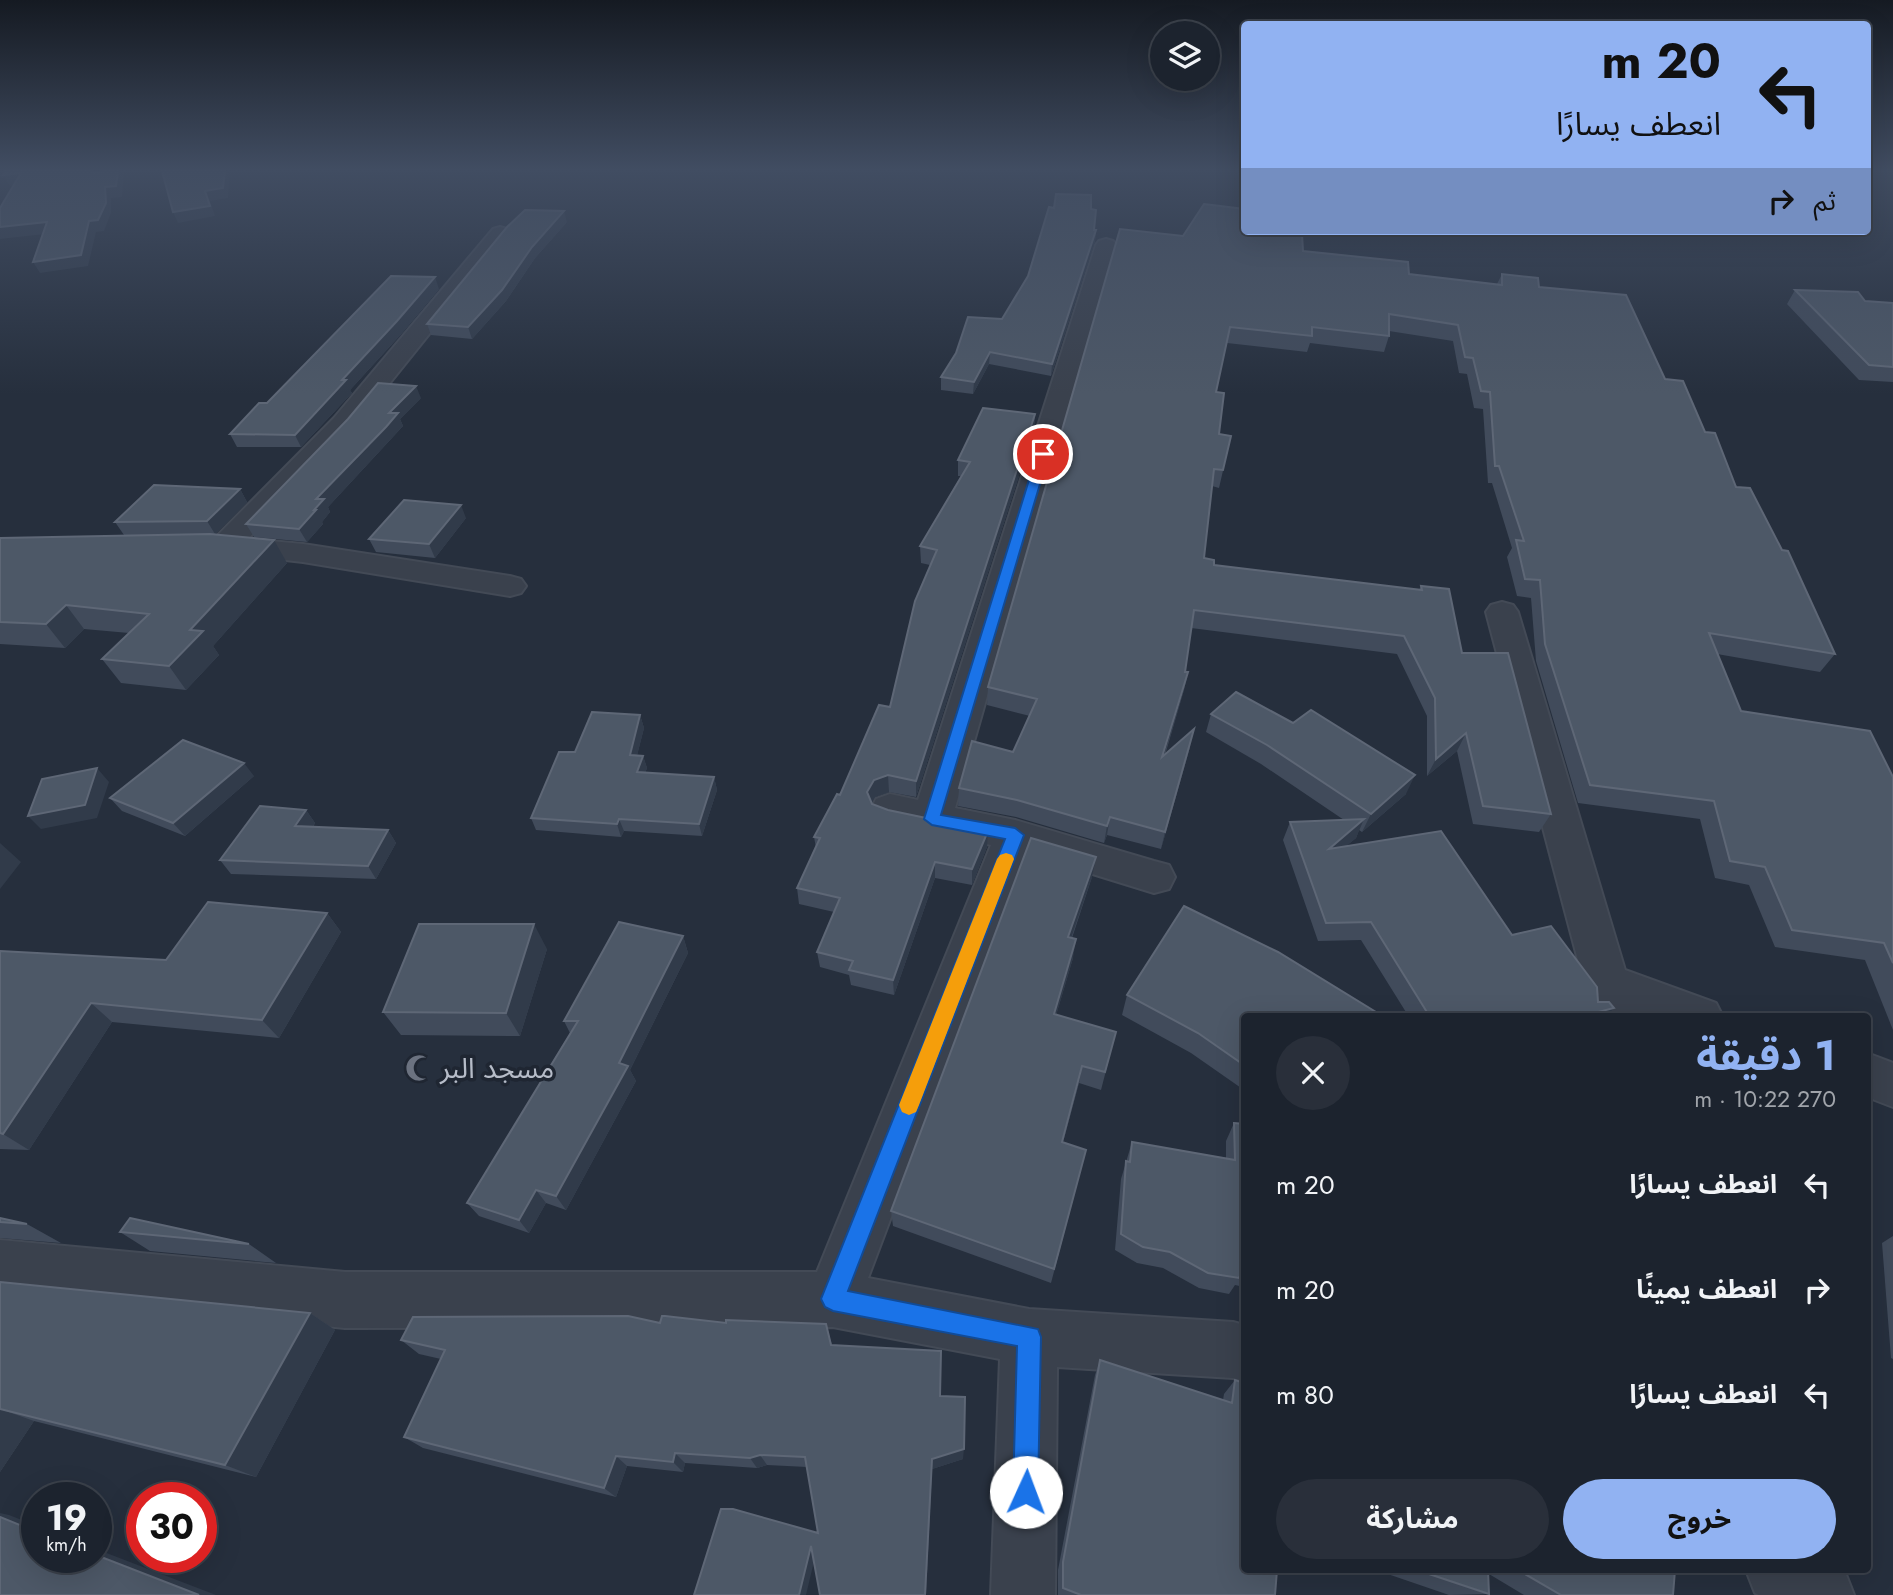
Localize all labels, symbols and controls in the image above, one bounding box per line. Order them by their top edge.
map controls [1150,21,1220,91]
button: layers [1150,21,1220,91]
text: 20 m [1602,26,1721,96]
icon: left [1745,49,1836,140]
text: انعطف يسارًا [1556,101,1721,147]
icon: right [1762,182,1800,220]
text: ثم [1814,182,1836,220]
pin [1013,424,1073,484]
icon: arrive [1024,435,1062,473]
text: 1 دقيقة [1696,1025,1836,1086]
button: close [1276,1036,1350,1110]
place label: مسجد البر [439,1048,554,1089]
mosque icon: مسجد البر [404,1053,434,1083]
text: 270 m · 10:22 [1694,1082,1836,1116]
text: انعطف يسارًا [1630,1165,1777,1203]
text: 20 m [1276,1166,1335,1204]
icon: left [1798,1166,1836,1204]
text: انعطف يمينًا [1636,1270,1777,1308]
text: 20 m [1276,1271,1335,1309]
icon: right [1798,1271,1836,1309]
text: انعطف يسارًا [1630,1375,1777,1413]
text: 80 m [1276,1376,1334,1414]
icon: left [1798,1376,1836,1414]
position arrow [989,1455,1063,1529]
button: مشاركة [1276,1479,1549,1559]
button: خروج [1563,1479,1836,1559]
speed limit sign: 30 [126,1482,217,1573]
text: 19 [46,1493,87,1543]
text: km/h [46,1532,87,1558]

